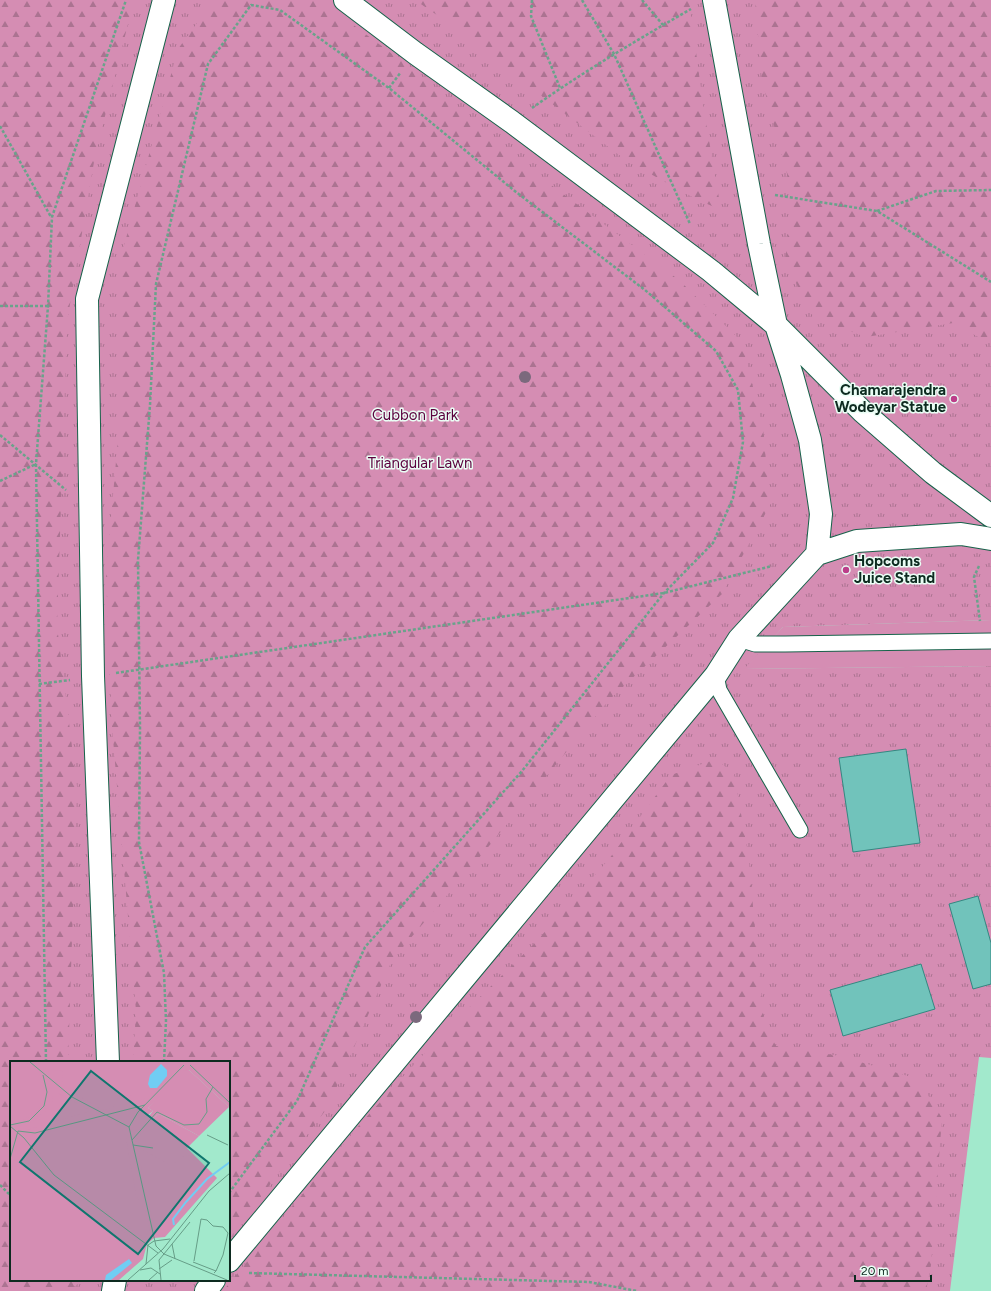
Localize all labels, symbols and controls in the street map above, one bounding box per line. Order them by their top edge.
place label: Chamarajendra Wodeyar Statue [835,381,947,416]
marker: Chamarajendra Wodeyar Statue [949,394,959,404]
park label: Cubbon Park [372,406,459,424]
park label: Triangular Lawn [368,454,472,472]
place label: Hopcoms Juice Stand [854,552,935,587]
marker: Hopcoms Juice Stand [841,565,851,575]
inset map [10,1061,230,1281]
scale bar [855,1257,931,1283]
text: 20 m [861,1264,889,1278]

